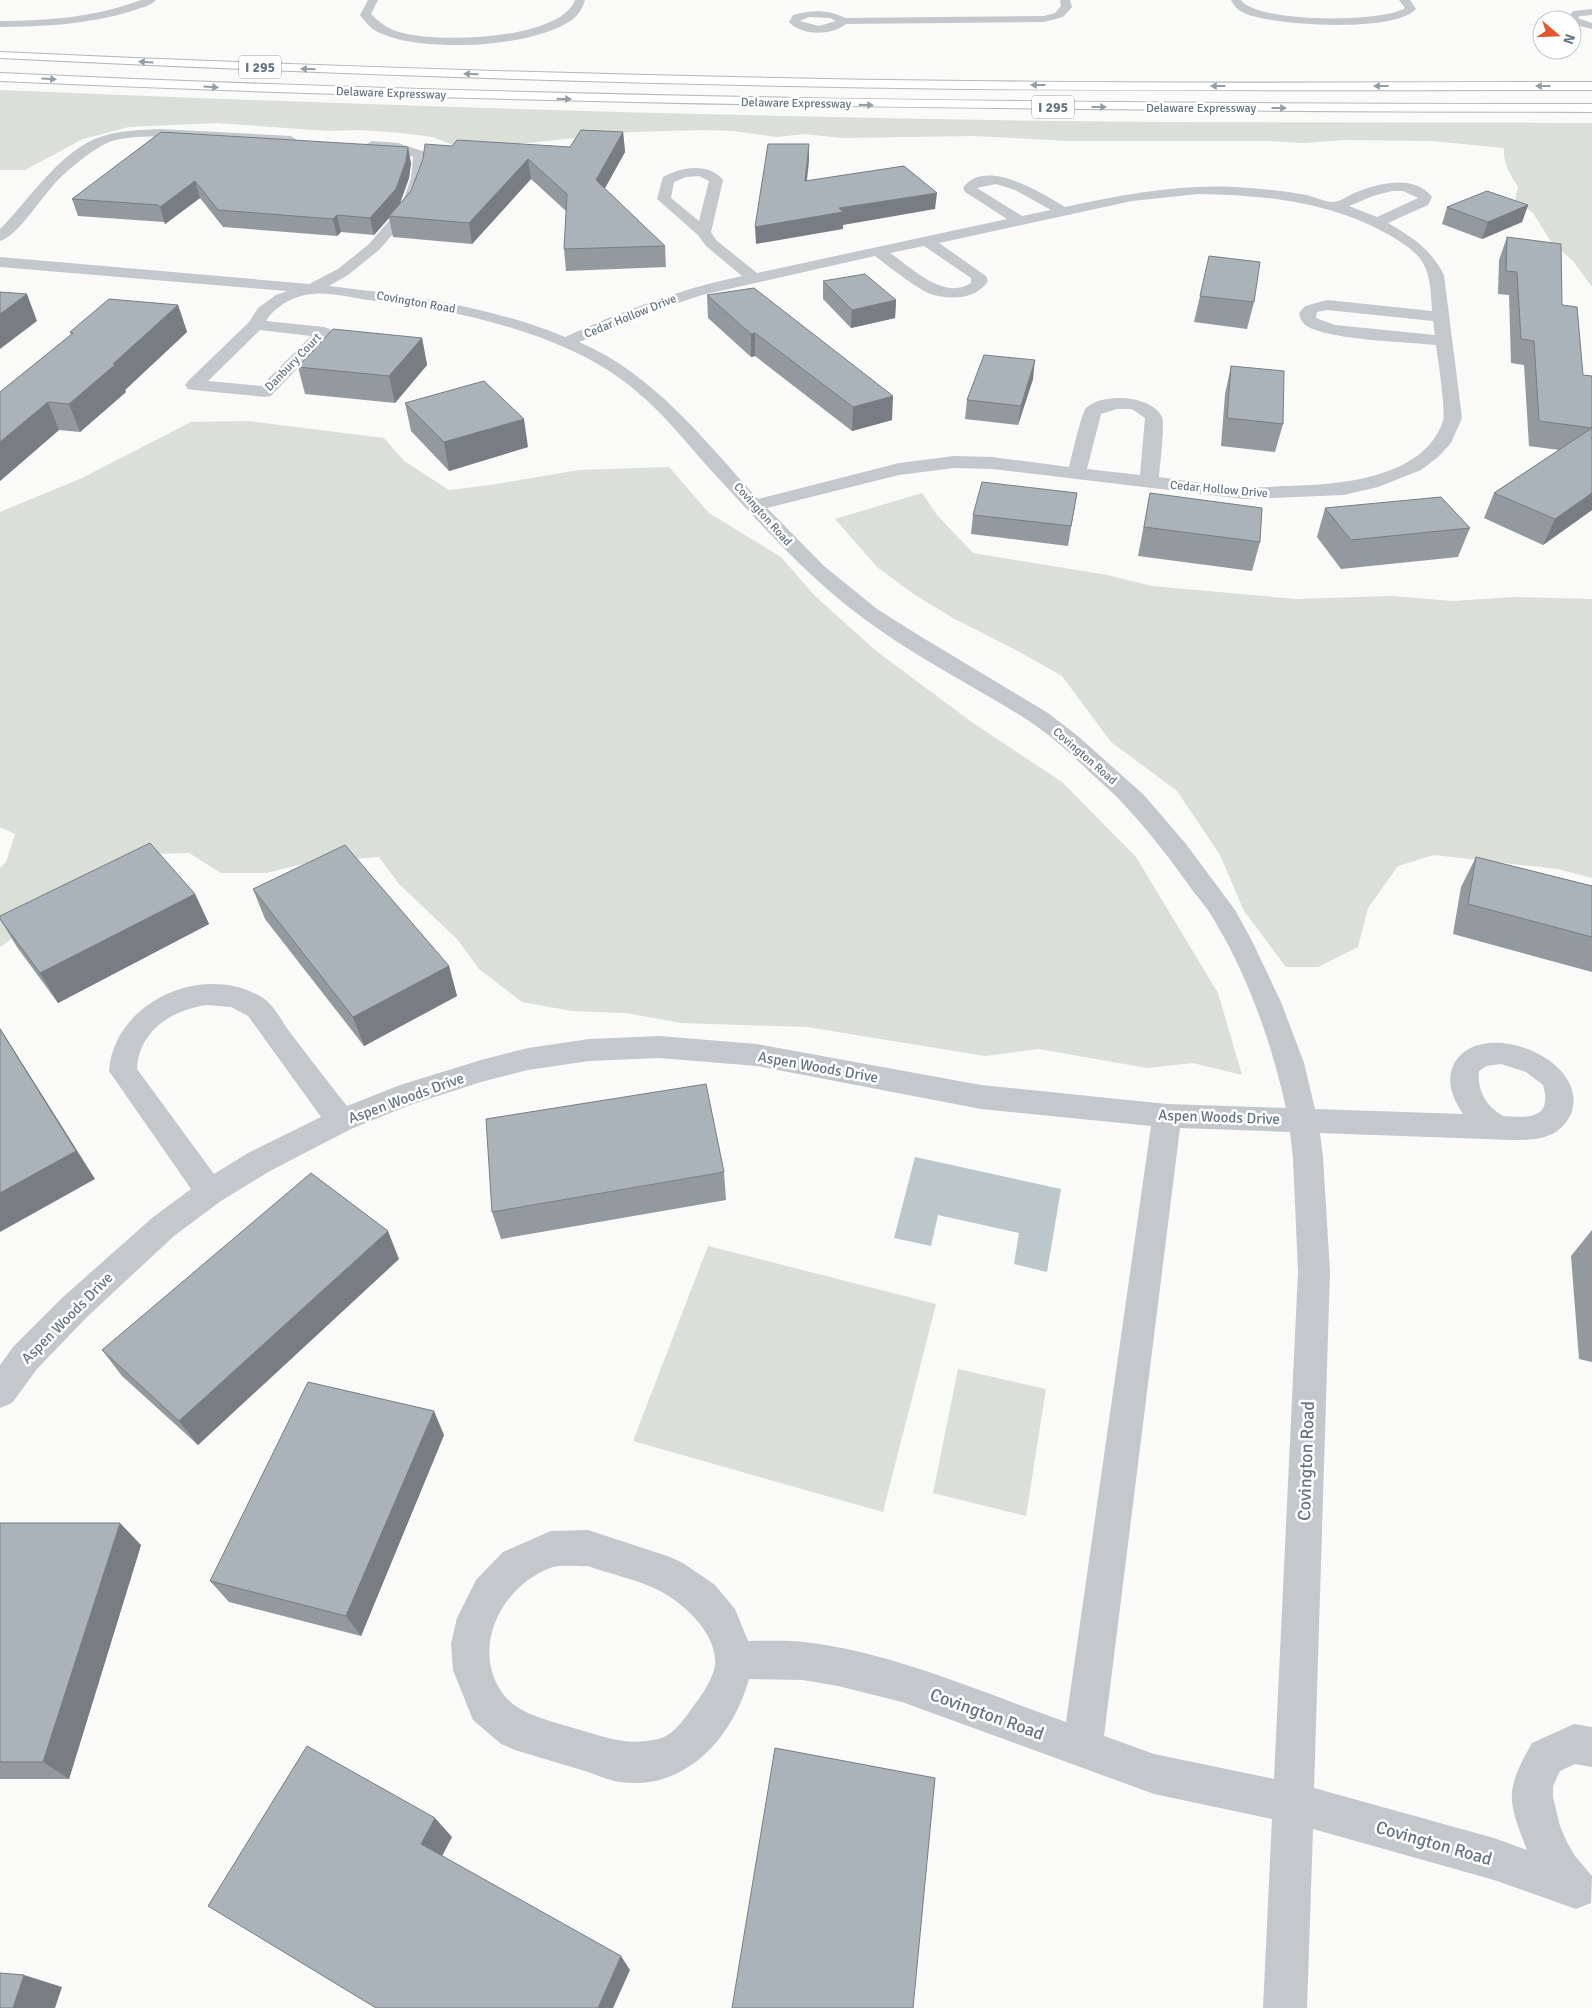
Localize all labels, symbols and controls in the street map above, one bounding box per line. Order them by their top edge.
north arrow [1532,10,1582,60]
text: N [1559,32,1578,46]
road number: I 295 [239,56,281,78]
one-way arrow [138,58,154,66]
one-way arrow [300,65,316,73]
one-way arrow [462,70,478,78]
one-way arrow [41,76,57,84]
one-way arrow [1030,81,1046,89]
one-way arrow [1210,82,1226,90]
one-way arrow [1373,82,1389,90]
one-way arrow [1535,82,1551,90]
one-way arrow [203,83,219,91]
street label: Delaware Expressway [336,84,447,103]
one-way arrow [556,95,572,103]
street label: Delaware Expressway [741,95,852,112]
road number: I 295 [1032,95,1074,118]
one-way arrow [858,101,874,109]
street label: Delaware Expressway [1146,101,1256,116]
one-way arrow [1091,103,1107,111]
one-way arrow [1271,104,1287,112]
street label: Covington Road [375,288,457,317]
street label: Cedar Hollow Drive [582,291,678,342]
street label: Danbury Court [262,330,325,395]
street label: Cedar Hollow Drive [1169,478,1268,501]
street label: Covington Road [730,480,795,549]
street label: Covington Road [1050,724,1120,788]
street label: Aspen Woods Drive [756,1048,880,1086]
street label: Aspen Woods Drive [346,1069,466,1127]
street label: Aspen Woods Drive [1158,1106,1280,1128]
street label: Aspen Woods Drive [18,1269,116,1367]
street label: Covington Road [1293,1401,1319,1521]
street label: Covington Road [927,1683,1047,1745]
street label: Covington Road [1373,1816,1495,1870]

